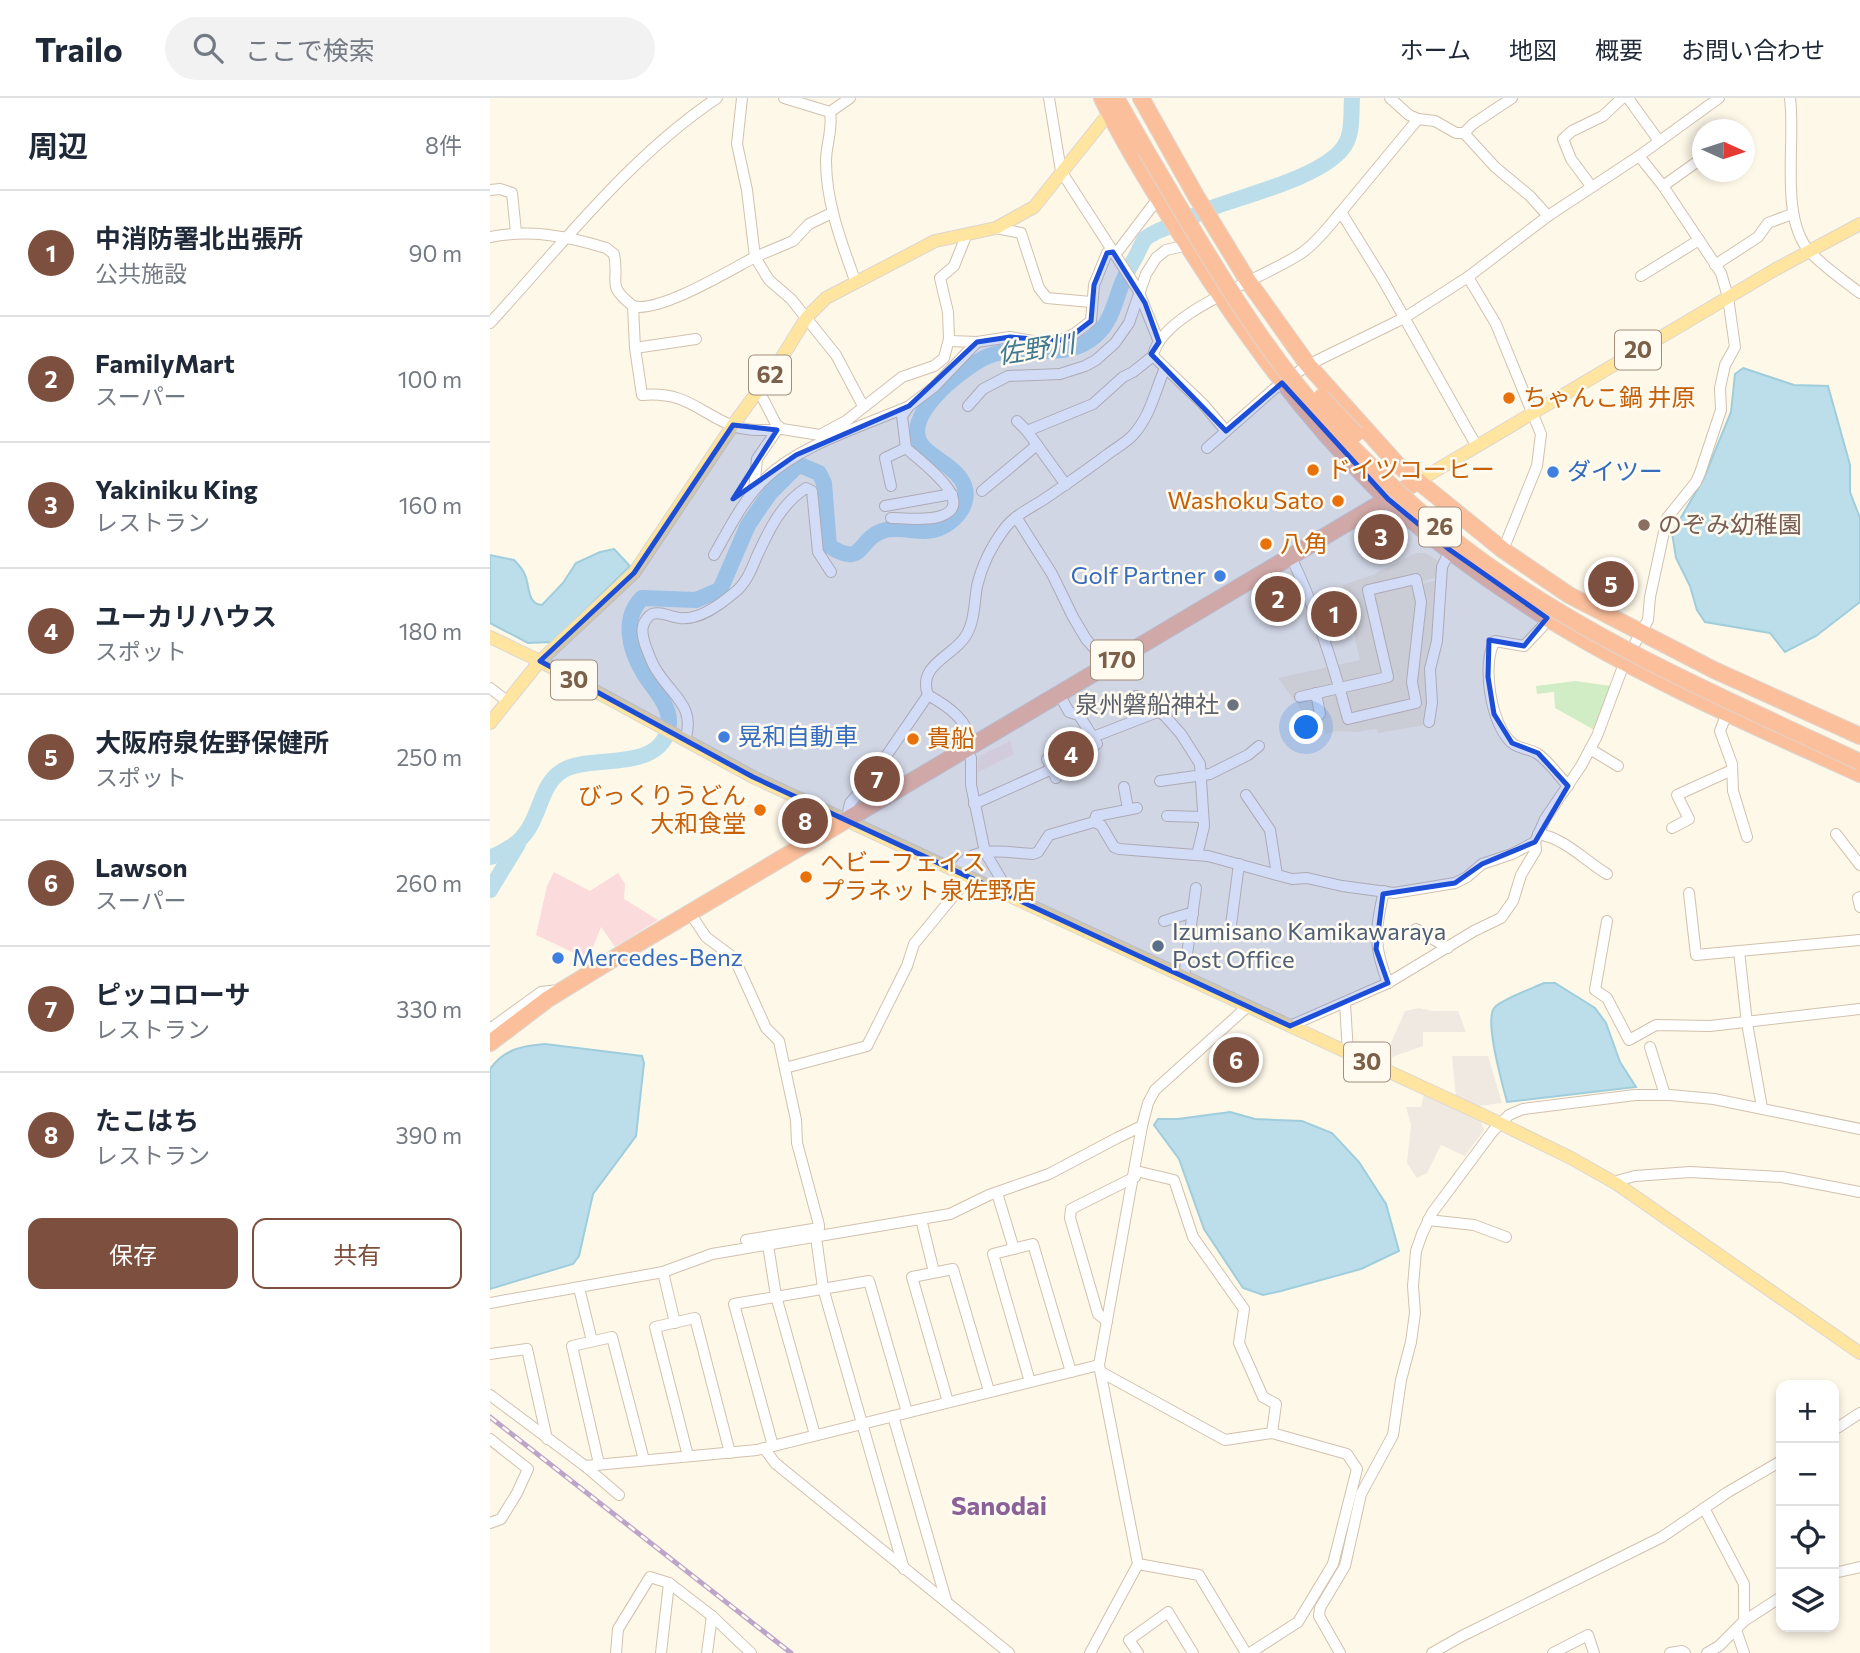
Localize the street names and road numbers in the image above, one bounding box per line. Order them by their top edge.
road number: 20 [1615,330,1661,370]
road number: 62 [749,356,791,394]
road number: 26 [1419,508,1461,546]
road number: 170 [1091,640,1143,680]
road number: 30 [551,660,597,700]
road number: 30 [1344,1043,1390,1082]

